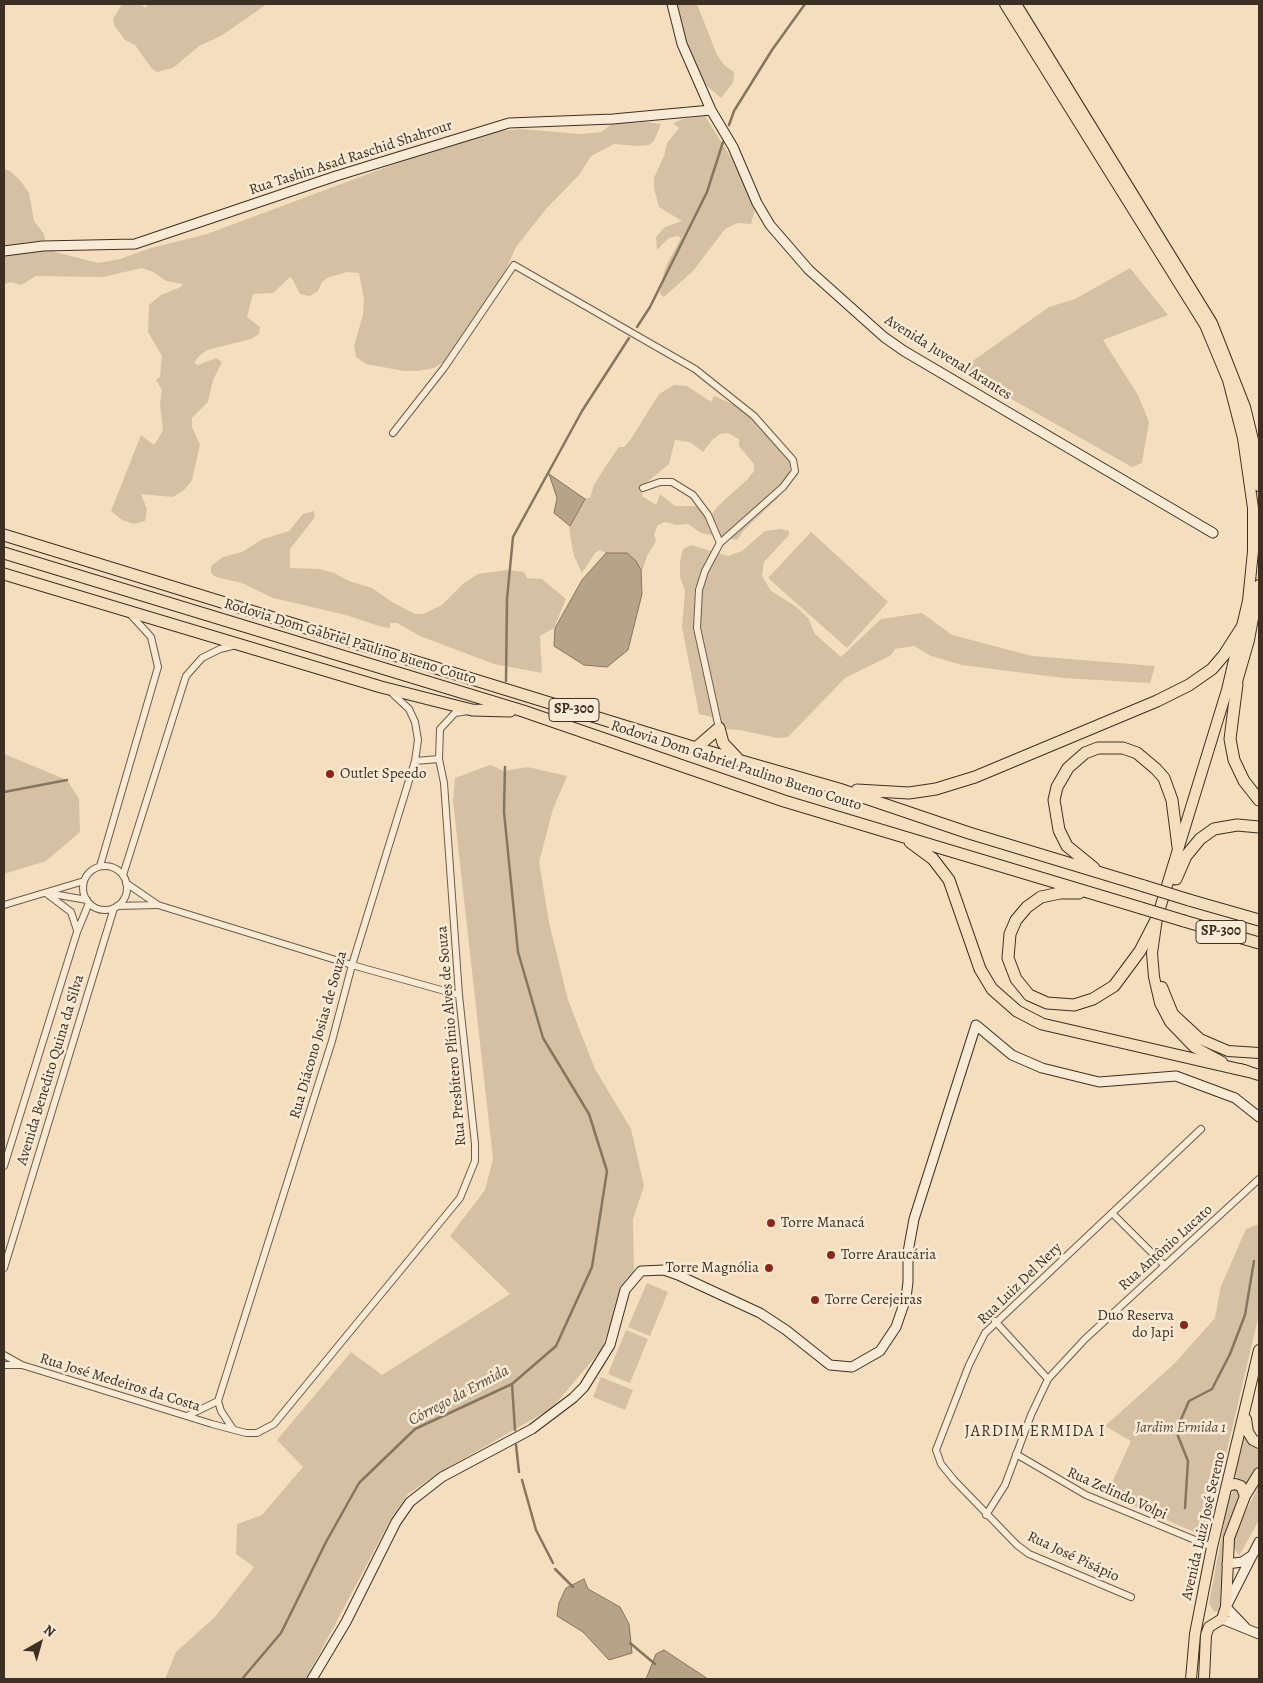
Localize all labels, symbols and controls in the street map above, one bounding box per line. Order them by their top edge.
street label: Rua Tashin Asad Raschid Shahrour [247,117,455,199]
street label: Avenida Juvenal Arantes [881,312,1015,404]
street label: Rodovia Dom Gabriel Paulino Bueno Couto [222,595,478,689]
road number: SP-300 [549,698,599,722]
street label: Rodovia Dom Gabriel Paulino Bueno Couto [608,717,864,815]
place label: Outlet Speedo [340,765,427,783]
marker: Outlet Speedo [324,768,336,780]
road number: SP-300 [1196,920,1246,944]
street label: Rua Presbítero Plínio Alves de Souza [433,925,471,1147]
street label: Rua Diácono Josias de Souza [286,949,352,1121]
street label: Avenida Benedito Quina da Silva [13,973,89,1167]
street label: Rua Antônio Lucato [1115,1201,1217,1295]
place label: Torre Manacá [781,1214,865,1232]
marker: Torre Manacá [765,1217,777,1229]
street label: Rua Luiz Del Nery [974,1239,1066,1329]
place label: Torre Araucária [841,1246,936,1264]
marker: Torre Araucária [825,1249,837,1261]
place label: Torre Magnólia [666,1259,759,1277]
marker: Torre Magnólia [763,1262,775,1274]
place label: Torre Cerejeiras [825,1291,922,1309]
marker: Torre Cerejeiras [809,1294,821,1306]
place label: Duo Reserva do Japi [1097,1307,1174,1342]
marker: Duo Reserva do Japi [1178,1319,1190,1331]
street label: Rua José Medeiros da Costa [38,1350,202,1416]
water label: Córrego da Ermida [405,1361,513,1431]
park label: Jardim Ermida 1 [1136,1419,1226,1437]
district label: JARDIM ERMIDA I [963,1422,1107,1442]
street label: Avenida Luiz José Sereno [1178,1450,1230,1602]
street label: Rua Zelindo Volpi [1064,1464,1170,1524]
street label: Rua José Pisápio [1024,1528,1122,1586]
north arrow [15,1618,65,1668]
text: N [40,1620,59,1641]

